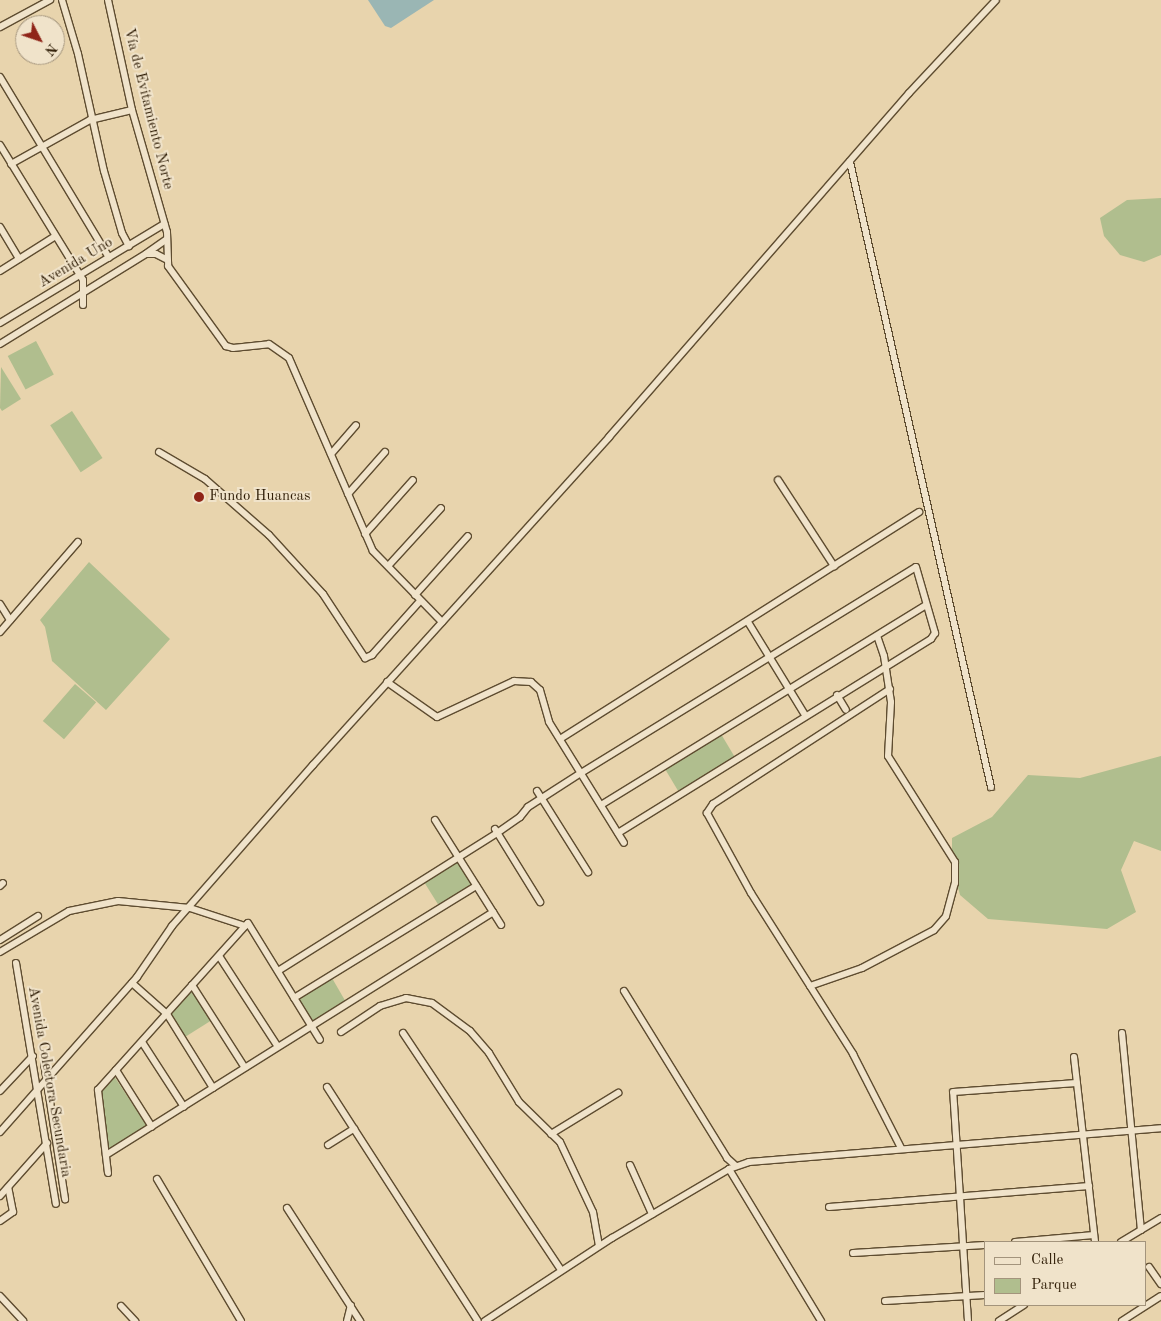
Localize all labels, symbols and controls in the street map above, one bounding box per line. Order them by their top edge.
north arrow [15,15,65,65]
street label: Vía de Evitamiento Norte [119,26,177,192]
text: N [42,41,59,58]
street label: Avenida Uno [36,234,116,292]
place label: Fundo Huancas [209,488,311,506]
marker: Fundo Huancas [193,491,205,503]
street label: Avenida Colectora Secundaria [23,985,75,1179]
legend [984,1241,1146,1306]
text: Calle [1031,1253,1063,1268]
text: Parque [1031,1278,1077,1293]

